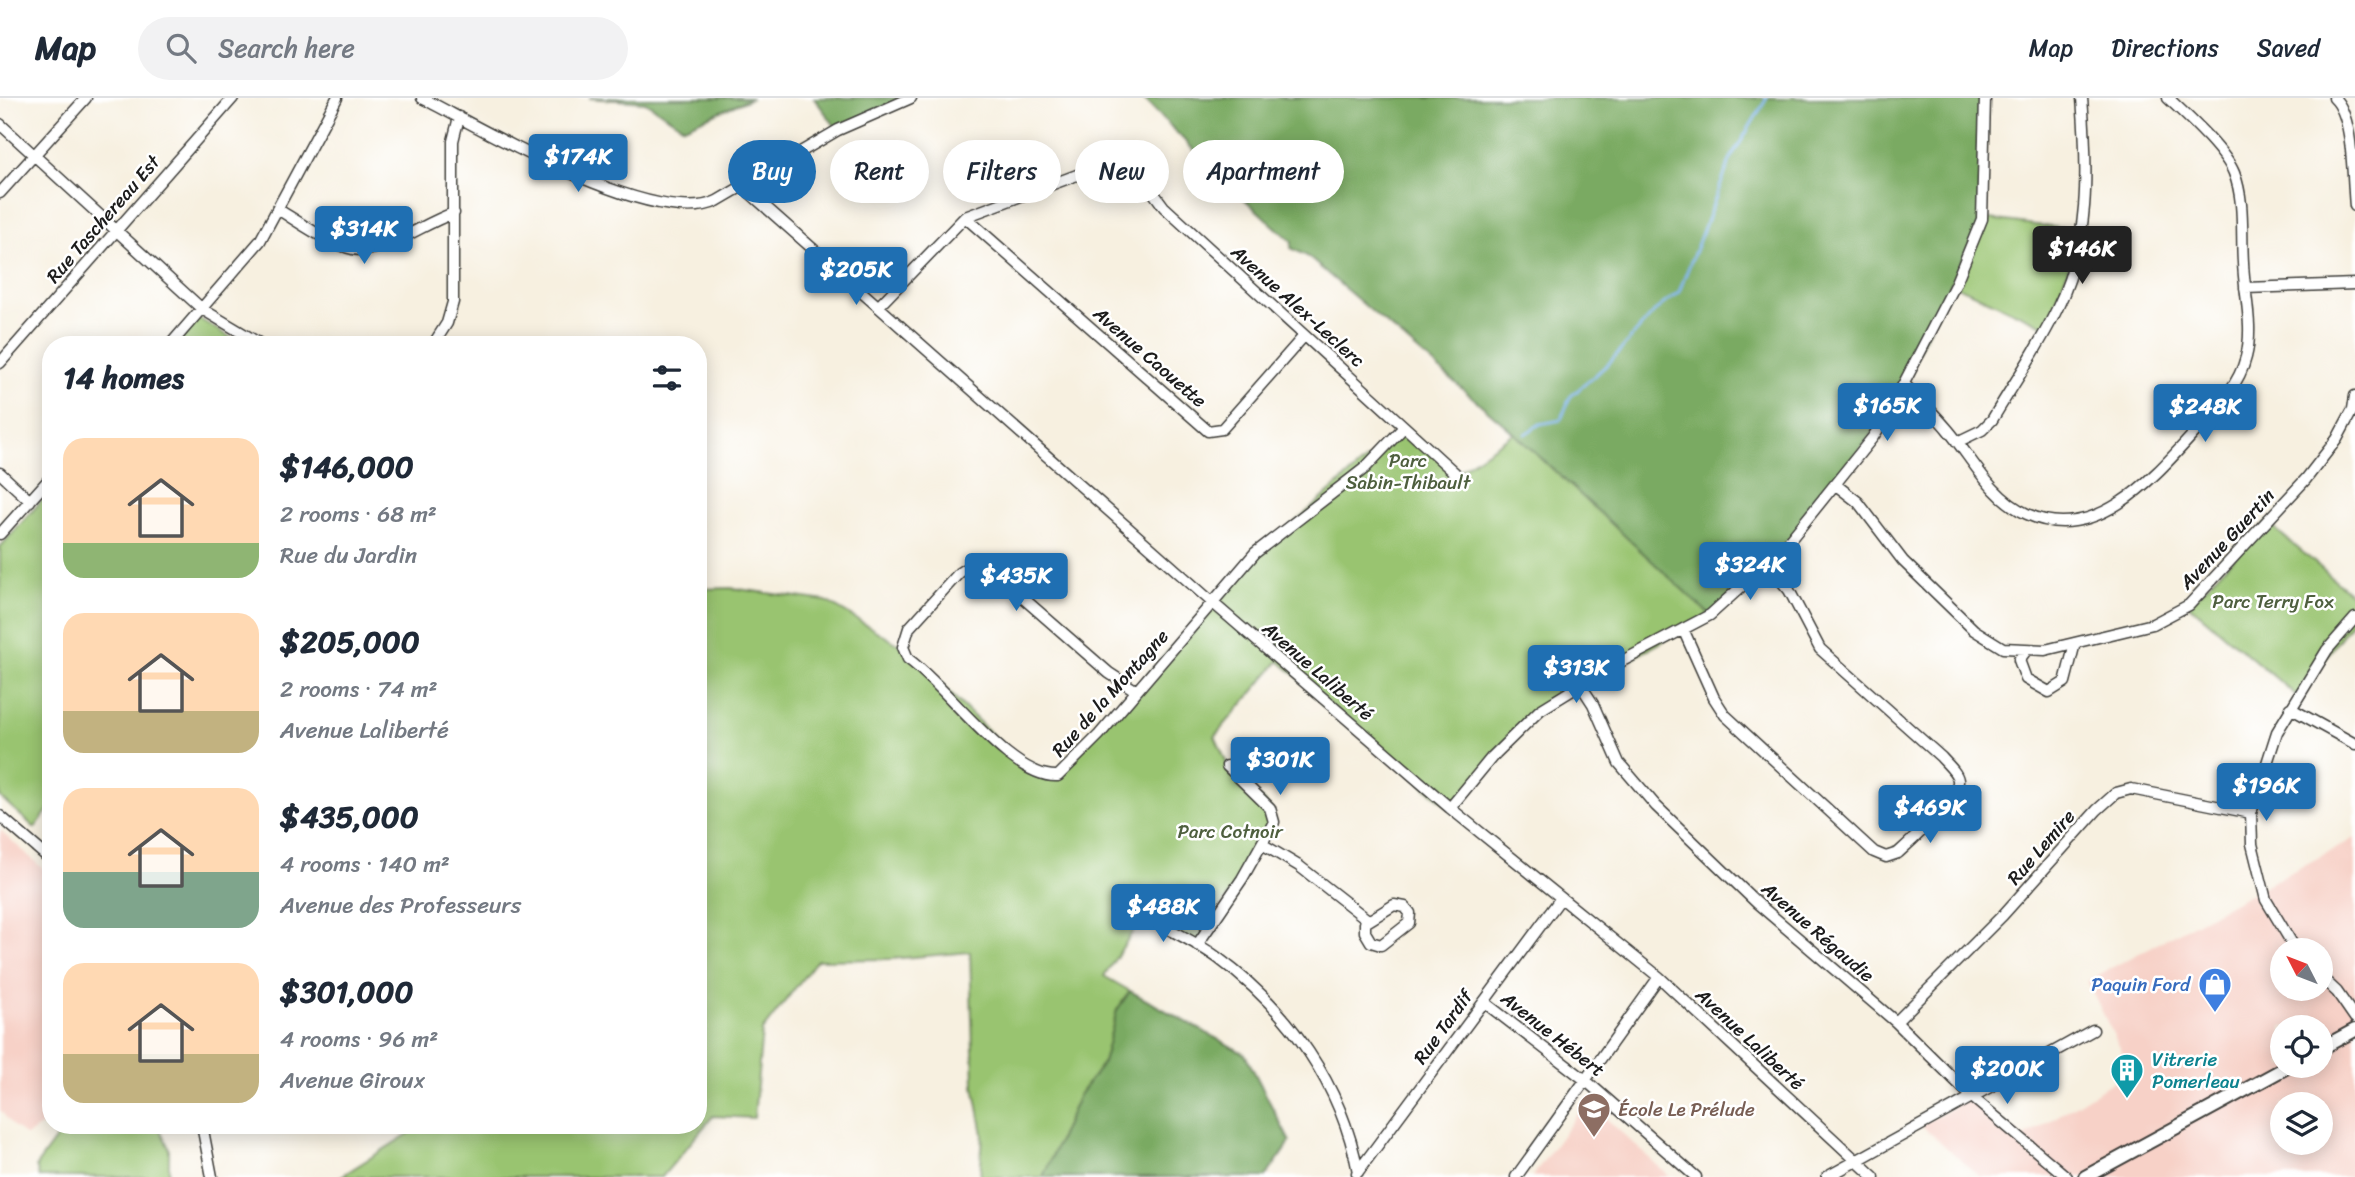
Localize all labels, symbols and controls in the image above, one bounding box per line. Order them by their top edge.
search box [138,17,628,80]
text: Map [35,19,96,77]
text: Search here [218,25,355,71]
text: Map [2029,27,2073,69]
text: Directions [2111,27,2219,69]
text: Saved [2257,27,2320,69]
icon: search [162,29,200,67]
pin: $174K [529,134,627,194]
text: $174K [545,136,611,177]
chip: Buy [728,140,816,203]
chip: Rent [830,140,929,203]
chip: Filters [943,140,1061,203]
chip: New [1075,140,1169,203]
chip: Apartment [1183,140,1344,203]
street label: Rue Taschereau Est [38,146,169,291]
pin: $314K [315,206,413,266]
text: $314K [331,208,397,249]
pin: $146K [2033,226,2131,286]
text: $146K [2049,228,2115,269]
street label: Avenue Alex-Leclerc [1222,236,1373,376]
pin: $205K [807,248,905,307]
text: $205K [820,249,892,290]
street label: Avenue Caouette [1085,297,1215,416]
text: 14 homes [63,351,184,405]
icon: filters [648,359,686,397]
pin: $165K [1838,384,1936,443]
pin: $248K [2156,384,2254,444]
text: $165K [1854,385,1920,426]
text: $248K [2170,386,2240,427]
text: $146,000 [280,440,414,494]
park label: Parc Sabin-Thibault [1346,444,1472,499]
icon: home [119,466,203,550]
street label: Avenue Guertin [2170,481,2283,598]
text: 2 rooms · 68 m² [280,494,437,535]
text: Rue du Jardin [280,535,417,576]
pin: $324K [1701,542,1799,602]
text: $324K [1715,544,1785,585]
pin: $435K [967,554,1065,613]
text: $435K [981,555,1051,596]
park label: Parc Terry Fox [2212,585,2334,618]
street label: Avenue Laliberté [1254,612,1382,729]
text: $205,000 [280,615,420,669]
street label: Rue de la Montagne [1043,621,1177,765]
icon: home [119,641,203,725]
pin: $313K [1527,646,1625,705]
text: $313K [1544,647,1608,688]
text: 2 rooms · 74 m² [280,669,437,710]
text: Avenue Laliberté [280,710,449,751]
pin: $301K [1231,738,1329,797]
text: $301K [1247,739,1313,780]
pin: $196K [2217,764,2315,823]
text: $196K [2233,765,2299,806]
pin: $469K [1881,786,1979,845]
text: $469K [1894,787,1966,828]
text: $435,000 [280,790,419,844]
street label: Rue Lemire [1998,801,2084,892]
park label: Parc Cotnoir [1177,815,1284,848]
icon: home [119,816,203,900]
text: 4 rooms · 140 m² [280,844,450,885]
street label: Avenue Régaudie [1753,873,1882,991]
pin: $488K [1114,884,1212,944]
text: Avenue des Professeurs [280,885,521,926]
text: $488K [1127,886,1199,927]
north arrow [2270,938,2333,1001]
map controls [2270,938,2333,1155]
text: $301,000 [280,965,413,1019]
shop icon: Paquin Ford [2196,965,2234,1014]
place label: Paquin Ford [2091,968,2192,1001]
street label: Avenue Laliberté [1687,979,1812,1099]
street label: Rue Tardif [1404,981,1483,1071]
street label: Avenue Hébert [1493,982,1612,1085]
icon: home [119,991,203,1075]
button: locate [2270,1015,2333,1078]
text: 4 rooms · 96 m² [280,1019,438,1060]
place label: Vitrerie Pomerleau [2152,1043,2240,1098]
pin: $200K [1958,1046,2056,1106]
text: $200K [1971,1048,2043,1089]
building icon: Vitrerie Pomerleau [2108,1051,2146,1100]
text: Avenue Giroux [280,1060,425,1101]
school or university icon: École Le Prélude [1575,1090,1613,1139]
button: layers [2270,1092,2333,1155]
place label: École Le Prélude [1618,1093,1755,1126]

